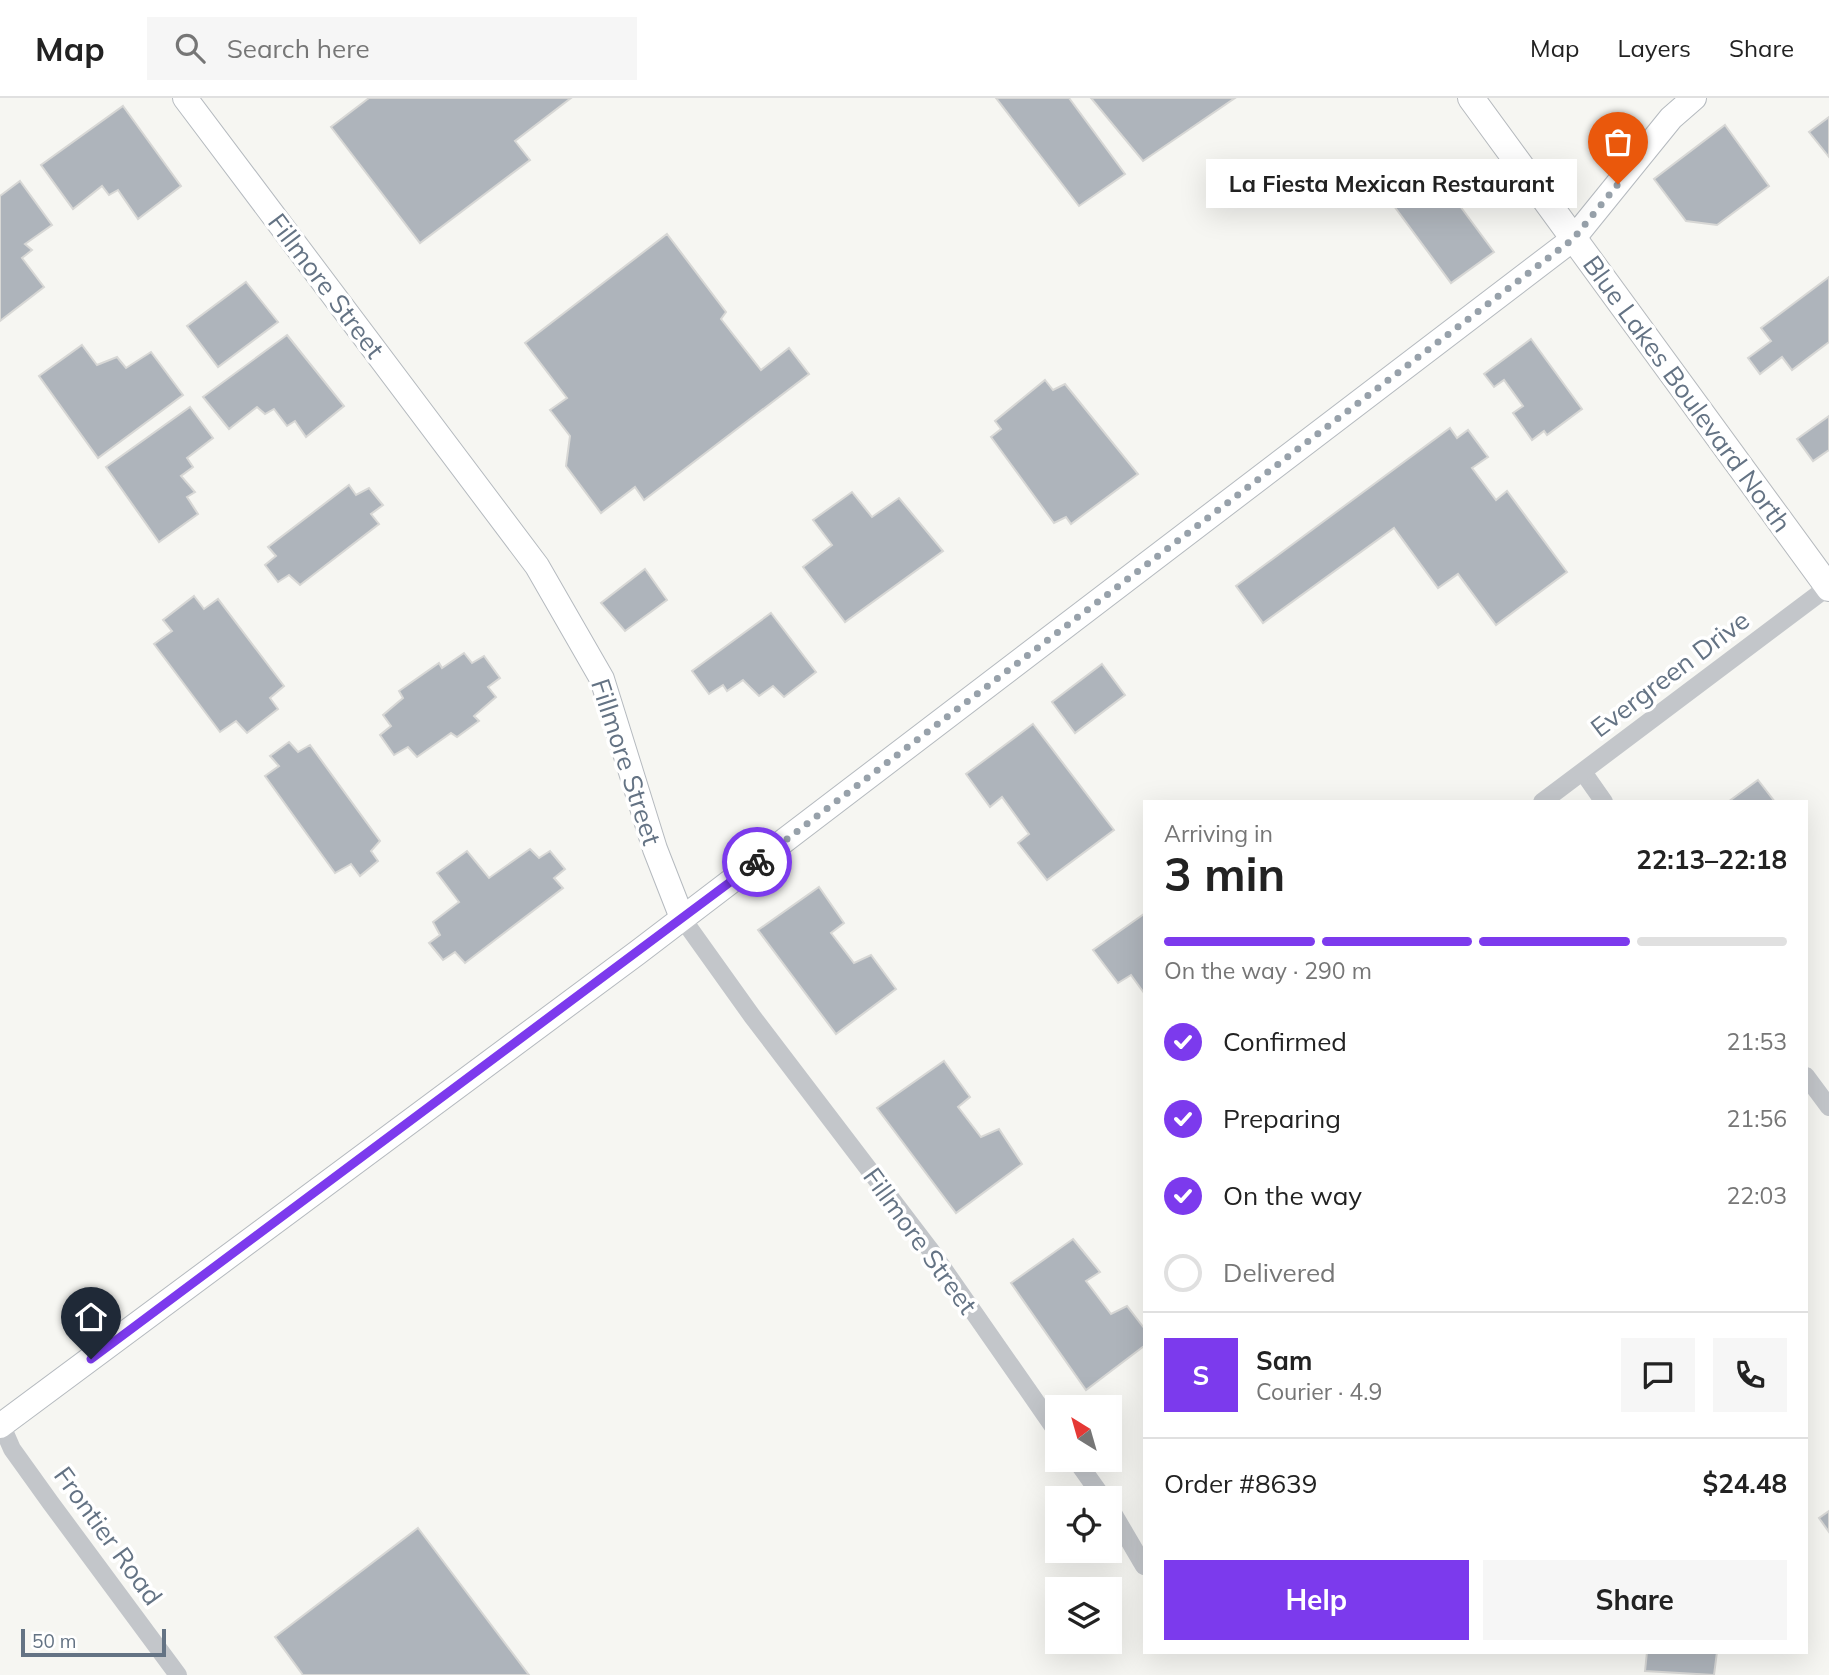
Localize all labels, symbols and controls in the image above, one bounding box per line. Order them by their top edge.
search box [147,17,637,80]
text: Map [35,28,105,69]
icon: search [171,29,209,67]
text: Search here [227,32,370,65]
text: Map [1530,33,1579,63]
text: Layers [1617,33,1691,63]
text: Share [1729,33,1794,63]
pin [1588,112,1648,184]
icon: bag [1599,123,1637,161]
callout: La Fiesta Mexican Restaurant [1205,160,1576,208]
text: La Fiesta Mexican Restaurant [1229,169,1554,198]
street label: Fillmore Street [261,207,392,365]
street label: Blue Lakes Boulevard North [1576,249,1799,538]
street label: Evergreen Drive [1584,603,1756,744]
street label: Fillmore Street [584,675,669,849]
text: Arriving in [1164,819,1273,848]
courier [722,827,792,897]
icon: bike [738,843,776,881]
text: 22:13–22:18 [1636,843,1787,876]
text: 3 min [1164,845,1285,903]
text: On the way · 290 m [1164,956,1372,985]
icon: check [1164,1023,1202,1061]
text: Confirmed [1223,1025,1347,1058]
text: 21:53 [1727,1027,1787,1056]
icon: check [1164,1100,1202,1138]
text: Preparing [1223,1102,1341,1135]
text: 21:56 [1727,1104,1787,1133]
street label: Fillmore Street [856,1161,985,1320]
icon: check [1164,1177,1202,1215]
text: On the way [1223,1179,1362,1212]
text: 22:03 [1727,1181,1787,1210]
text: Delivered [1223,1256,1336,1289]
pin [61,1287,121,1359]
icon: home [72,1298,110,1336]
button: chat [1621,1338,1695,1412]
button: phone [1713,1338,1787,1412]
text: Sam [1256,1344,1312,1377]
text: S [1193,1359,1209,1392]
text: Courier · 4.9 [1256,1377,1382,1406]
north arrow [1045,1395,1122,1472]
map controls [1045,1395,1122,1654]
street label: Frontier Road [47,1460,170,1611]
text: Order #8639 [1164,1467,1317,1500]
text: $24.48 [1703,1467,1787,1500]
button: locate [1045,1486,1122,1563]
button: Help [1164,1560,1469,1640]
button: Share [1483,1560,1787,1640]
button: layers [1045,1577,1122,1654]
scale bar [21,1626,166,1658]
text: 50 m [32,1629,76,1653]

